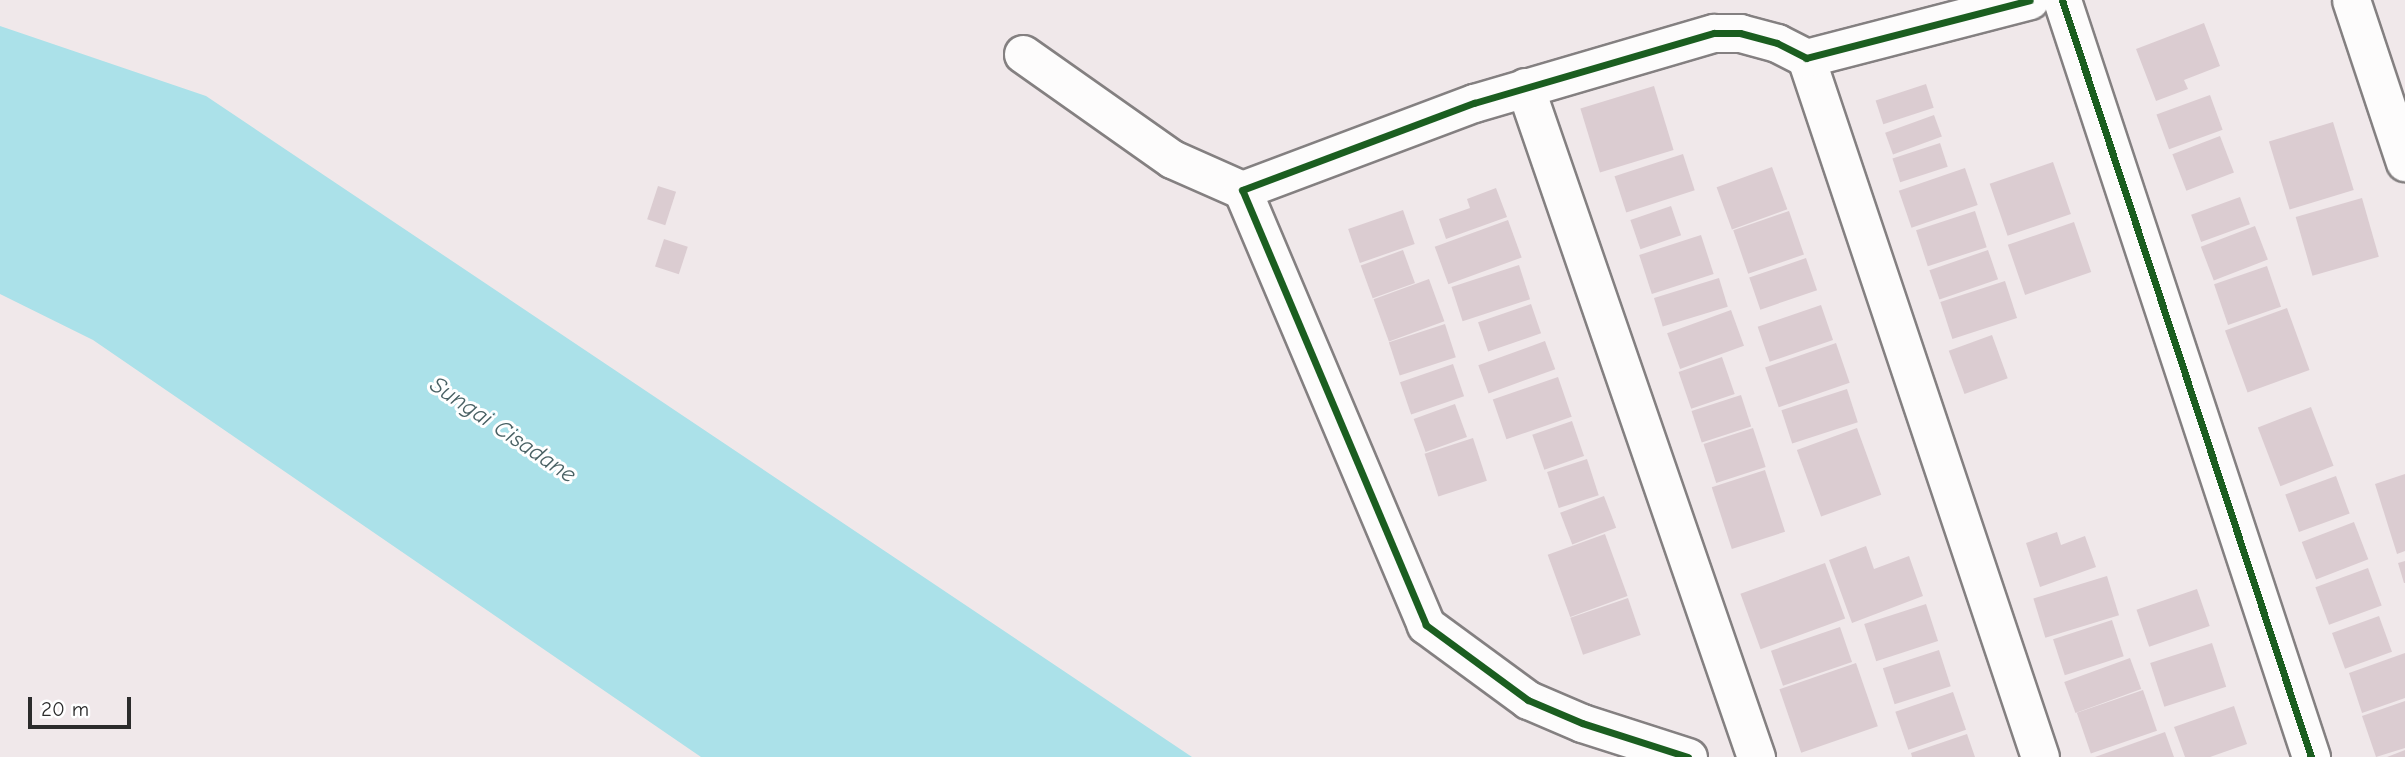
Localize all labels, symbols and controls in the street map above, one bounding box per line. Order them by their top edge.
water label: Sungai Cisadane [424,370,582,490]
scale bar [32,684,135,728]
text: 20 m [41,697,89,721]

